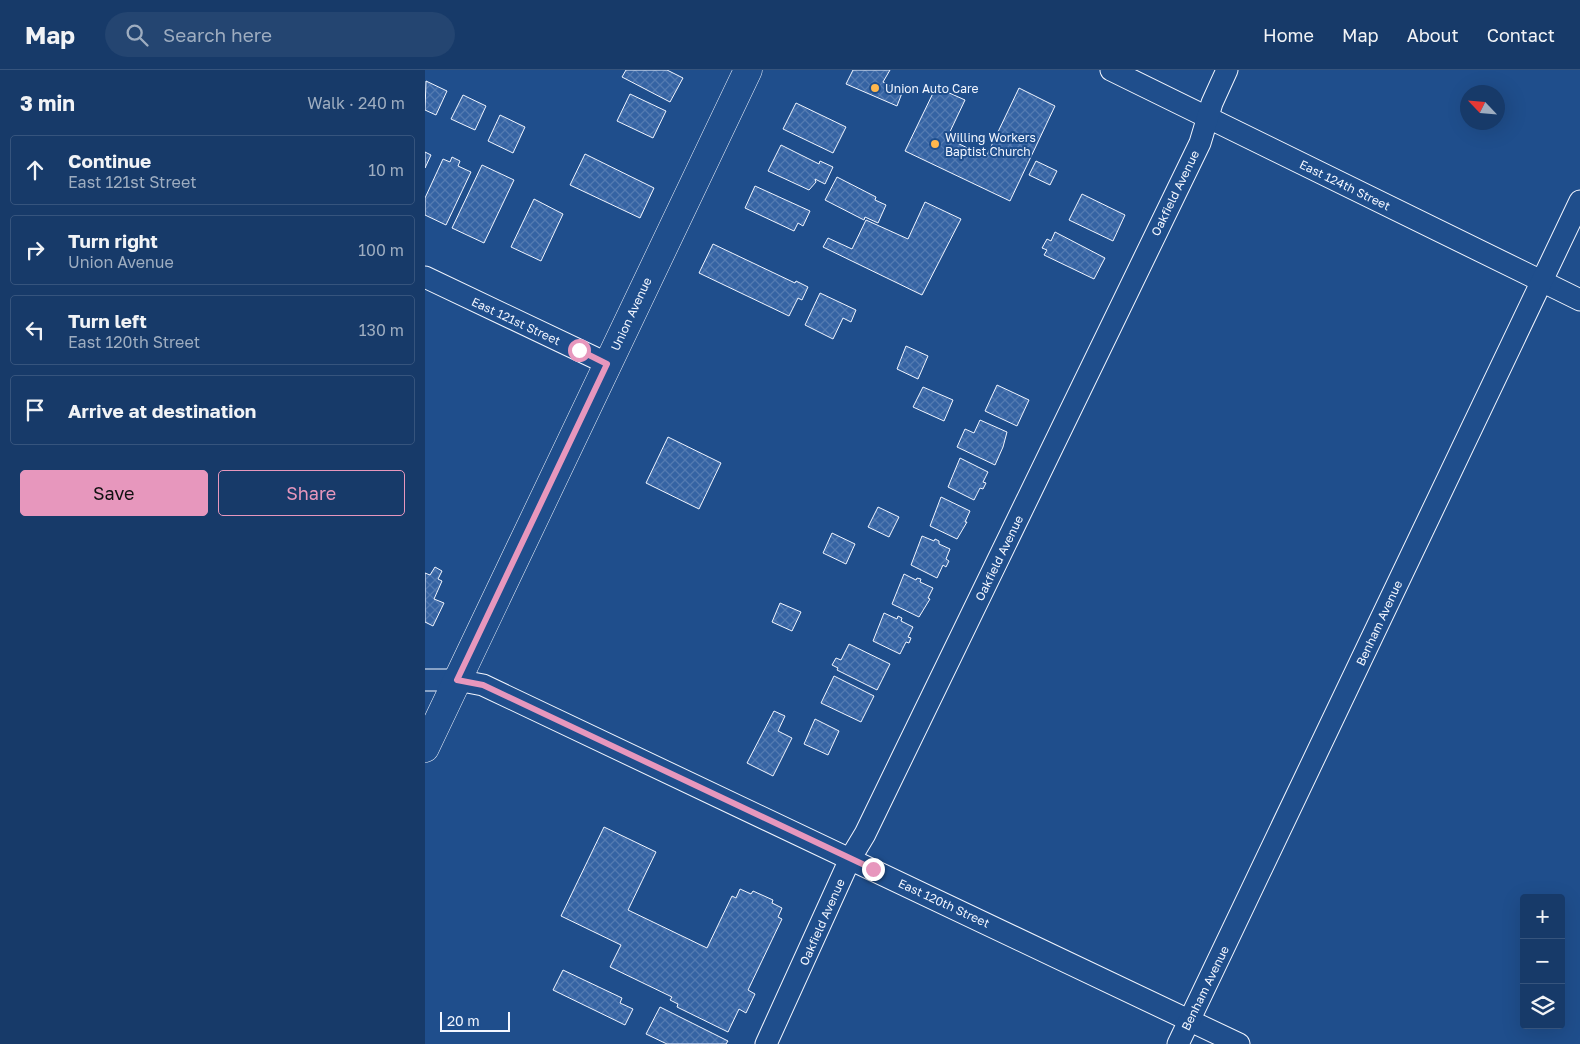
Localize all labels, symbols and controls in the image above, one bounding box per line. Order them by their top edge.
search box [105,12,455,57]
text: Map [25,20,75,49]
icon: search [123,21,151,49]
text: Search here [163,23,272,46]
text: Home [1263,24,1314,46]
text: Map [1342,24,1379,46]
text: About [1407,24,1459,46]
text: Contact [1487,24,1555,46]
place label: Union Auto Care [885,81,978,96]
marker: Union Auto Care [869,82,881,94]
north arrow [1460,85,1505,130]
text: 3 min [20,90,75,116]
text: Walk · 240 m [307,93,405,113]
place label: Willing Workers Baptist Church [945,130,1036,159]
marker: Willing Workers Baptist Church [929,138,941,150]
street label: Oakfield Avenue [1148,148,1202,238]
text: Continue [68,149,151,172]
icon: ahead [21,156,49,184]
street label: East 124th Street [1297,157,1393,214]
text: 10 m [368,160,404,180]
text: East 121st Street [68,172,197,192]
text: Turn right [68,229,158,252]
icon: right [21,236,49,264]
text: 100 m [358,240,404,260]
text: Union Avenue [68,252,174,272]
street label: Union Avenue [607,275,655,353]
street label: East 121st Street [469,294,563,348]
text: Turn left [68,309,147,332]
icon: left [21,316,49,344]
text: 130 m [359,320,404,340]
text: East 120th Street [68,332,200,352]
route start [568,339,591,362]
icon: arrive [21,396,49,424]
text: Arrive at destination [68,399,256,422]
button: Save [20,470,208,516]
button: Share [218,470,405,516]
street label: Oakfield Avenue [972,513,1026,603]
street label: Benham Avenue [1353,578,1405,668]
route end [862,858,885,881]
street label: East 120th Street [896,875,992,931]
street label: Oakfield Avenue [796,876,848,968]
map controls [1520,894,1565,1029]
button: + [1520,894,1565,939]
button: − [1520,939,1565,984]
street label: Benham Avenue [1178,943,1232,1033]
button: layers [1520,984,1565,1029]
scale bar [440,1009,510,1032]
text: 20 m [447,1012,480,1029]

